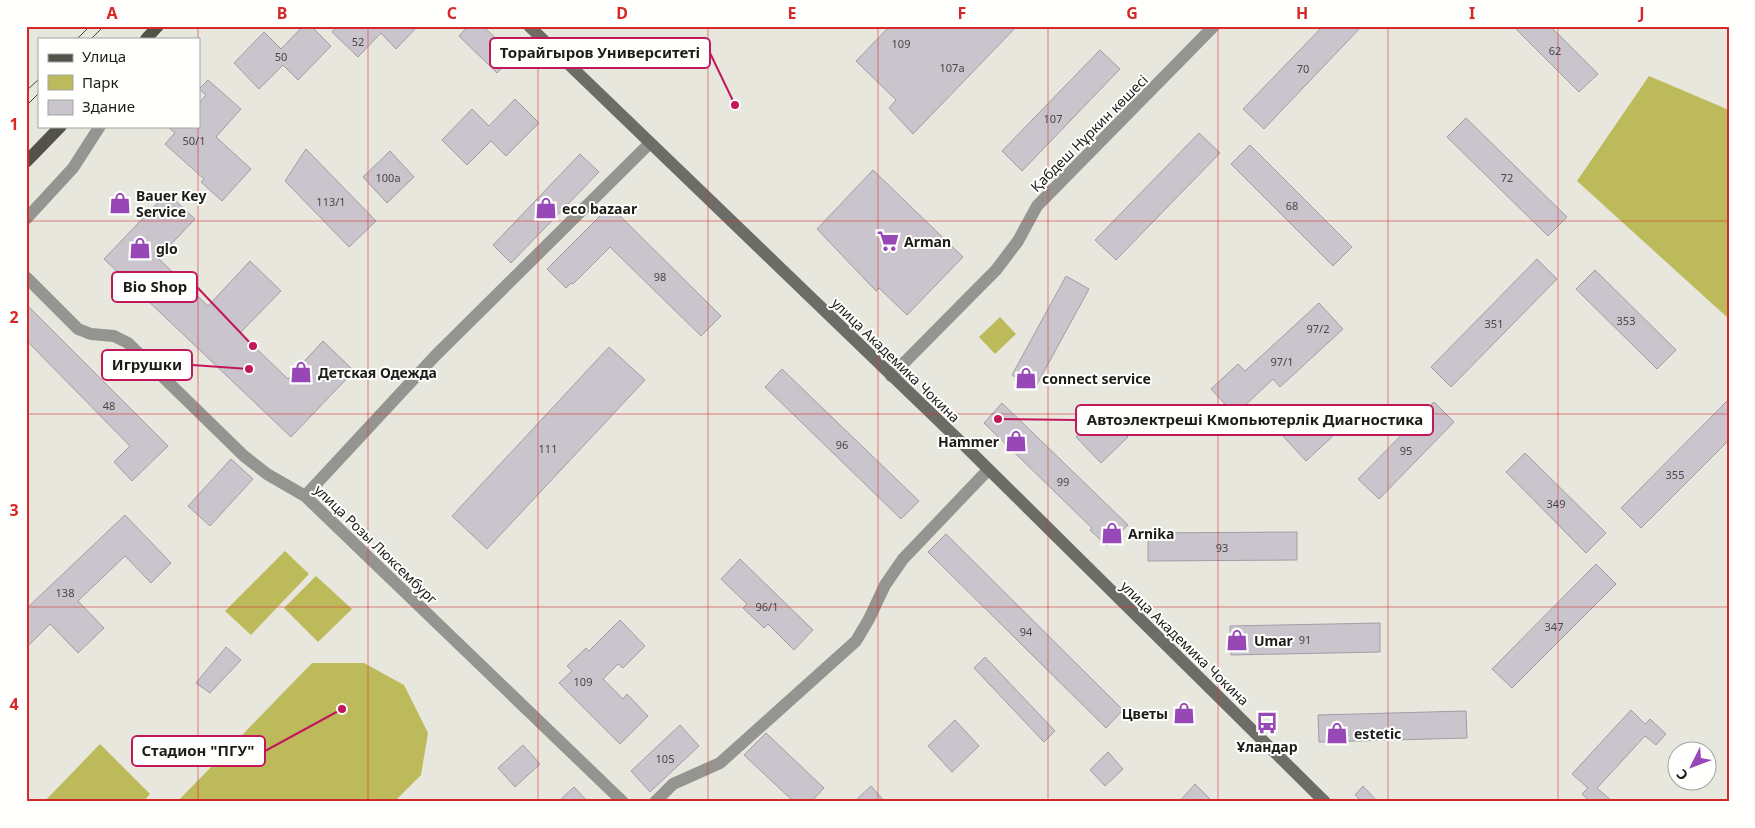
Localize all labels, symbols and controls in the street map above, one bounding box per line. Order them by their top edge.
text: A [106,2,118,24]
text: B [277,2,287,24]
text: C [447,2,457,24]
text: D [616,2,628,24]
text: E [788,2,797,24]
text: F [958,2,966,24]
text: G [1126,2,1138,24]
text: H [1296,2,1308,24]
text: I [1469,2,1475,24]
text: J [1637,2,1645,24]
house number: 52 [352,34,364,49]
house number: 109 [892,36,910,51]
legend [38,38,200,128]
callout: Торайгыров Университеті [490,38,710,68]
text: Торайгыров Университеті [500,42,700,62]
house number: 62 [1549,43,1561,58]
text: Улица [82,46,126,66]
house number: 50 [275,49,287,64]
house number: 107а [940,60,965,75]
house number: 70 [1297,61,1309,76]
street label: Қабдеш Нұркин көшесі [1026,70,1152,196]
text: Парк [82,72,118,92]
text: Здание [82,96,135,116]
house number: 107 [1044,111,1062,126]
text: 1 [9,113,19,135]
house number: 50/1 [183,133,205,148]
house number: 100а [376,170,401,185]
house number: 72 [1501,170,1513,185]
place label: Bauer Key Service [136,186,206,221]
shop icon: Bauer Key Service [107,190,133,216]
house number: 113/1 [316,194,346,209]
shop icon: eco bazaar [533,195,559,221]
house number: 68 [1286,198,1298,213]
place label: eco bazaar [562,199,638,218]
supermarket icon: Arman [875,228,901,254]
place label: Arman [904,232,951,251]
shop icon: glo [127,235,153,261]
place label: glo [156,239,178,258]
house number: 98 [654,269,666,284]
callout: Bio Shop [112,272,197,302]
text: Bio Shop [123,276,187,296]
street label: улица Академика Чокина [828,294,964,426]
text: 2 [9,306,19,328]
house number: 353 [1617,313,1635,328]
house number: 351 [1485,316,1503,331]
house number: 97/2 [1307,321,1329,336]
callout: Игрушки [102,350,192,380]
text: Игрушки [112,354,182,374]
house number: 97/1 [1271,354,1293,369]
shop icon: Детская Одежда [288,359,314,385]
place label: Детская Одежда [318,363,437,382]
shop icon: connect service [1013,365,1039,391]
place label: connect service [1042,369,1151,388]
house number: 48 [103,398,115,413]
callout: Автоэлектреші Кмопьютерлік Диагностика [1076,405,1433,435]
text: Автоэлектреші Кмопьютерлік Диагностика [1087,409,1423,429]
shop icon: Hammer [1003,428,1029,454]
place label: Hammer [938,432,1000,451]
house number: 96 [836,437,848,452]
house number: 111 [539,441,557,456]
house number: 95 [1400,443,1412,458]
house number: 355 [1666,467,1684,482]
house number: 99 [1057,474,1069,489]
street label: улица Розы Люксембург [310,480,442,608]
house number: 349 [1547,496,1565,511]
text: 3 [9,499,19,521]
shop icon: Arnika [1099,520,1125,546]
place label: Arnika [1128,524,1174,543]
house number: 93 [1216,540,1228,555]
street label: улица Академика Чокина [1117,577,1253,709]
house number: 138 [56,585,74,600]
house number: 96/1 [756,599,778,614]
house number: 347 [1545,619,1563,634]
house number: 94 [1020,624,1033,639]
shop icon: Umar [1224,627,1250,653]
place label: Umar [1254,631,1294,650]
house number: 91 [1299,632,1311,647]
house number: 109 [574,674,592,689]
text: 4 [9,693,19,715]
shop icon: Цветы [1171,700,1197,726]
place label: Цветы [1122,704,1168,723]
bus stop icon: Ұландар [1254,710,1280,736]
shop icon: estetic [1324,720,1350,746]
place label: estetic [1354,724,1401,743]
callout: Стадион "ПГУ" [132,736,265,766]
place label: Ұландар [1236,737,1298,756]
text: Стадион "ПГУ" [141,740,255,760]
north arrow [1668,740,1718,790]
house number: 105 [656,751,674,766]
text: С [1672,765,1692,785]

